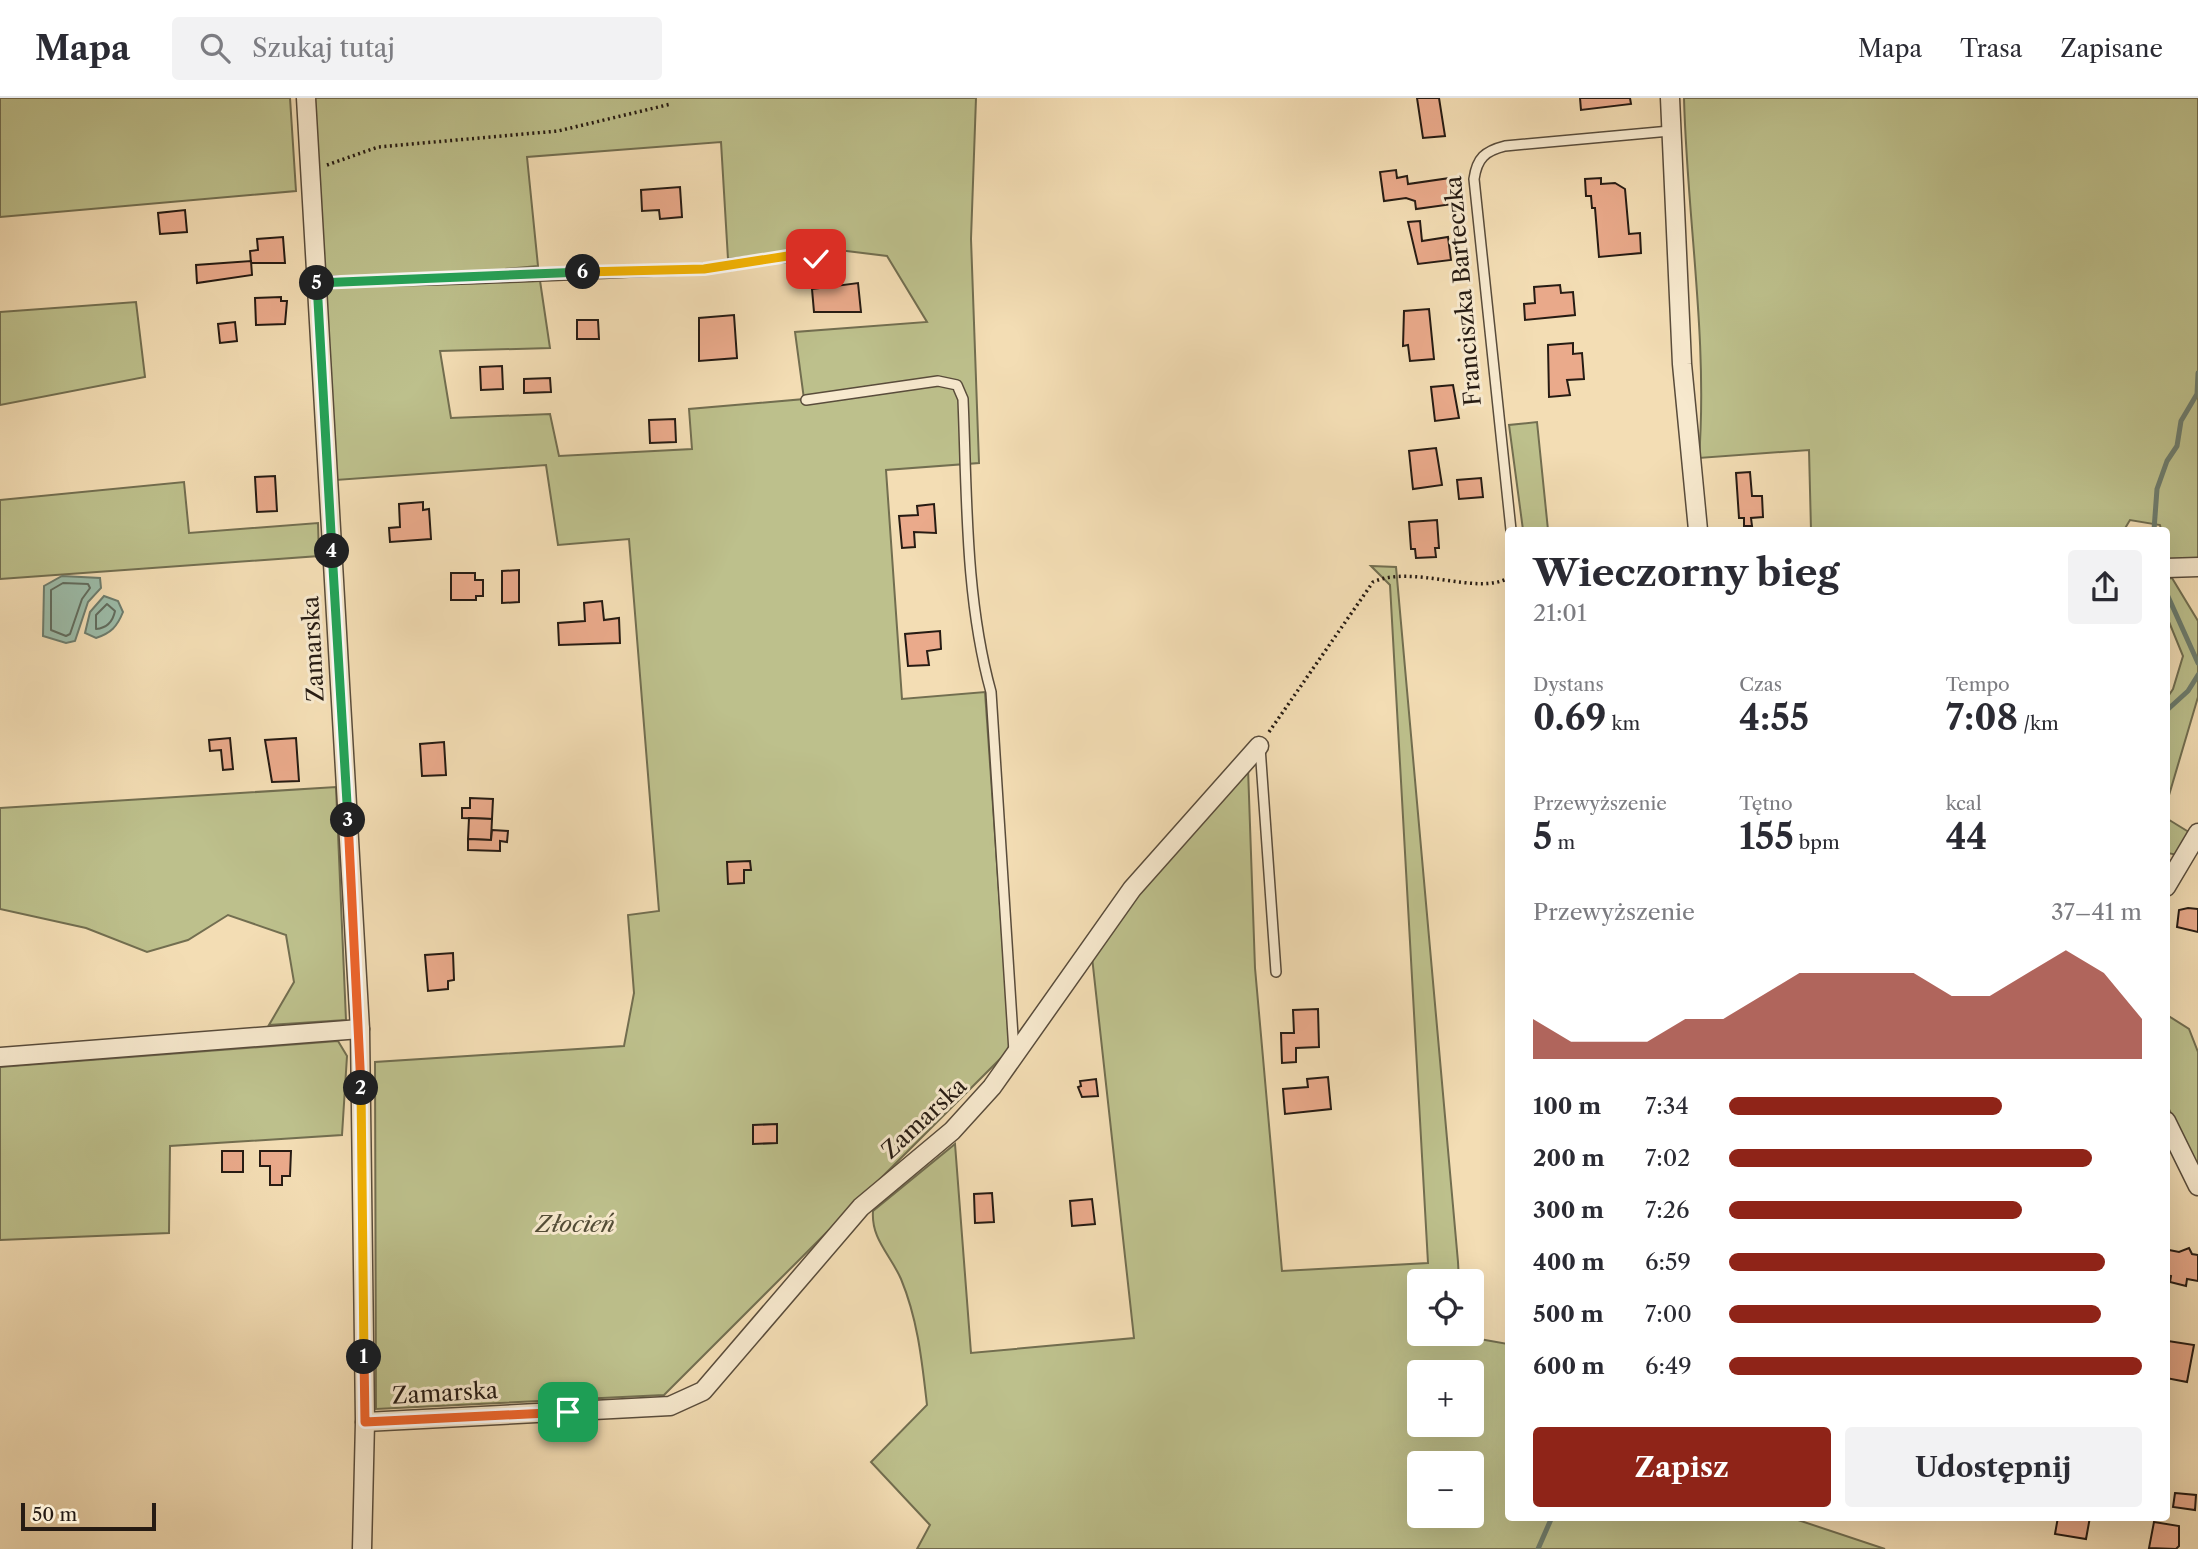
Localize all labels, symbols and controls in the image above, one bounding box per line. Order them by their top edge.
search box [172,17,662,80]
text: Mapa [35,28,130,69]
icon: search [196,29,234,67]
text: Szukaj tutaj [252,32,395,64]
text: Mapa [1858,34,1922,63]
text: Trasa [1960,34,2022,63]
text: Zapisane [2060,34,2163,63]
street label: Franciszka Barteczka [1439,174,1487,407]
pin [786,229,846,289]
icon: check [797,240,835,278]
pin: 6 [566,254,600,290]
text: 6 [577,260,588,283]
pin: 5 [300,266,334,300]
text: 5 [311,271,322,294]
pin: 4 [314,533,350,568]
text: 4 [326,539,337,562]
text: Wieczorny bieg [1533,549,1840,596]
button: share [2068,550,2142,624]
street label: Zamarska [296,595,330,703]
text: 21:01 [1533,599,1587,627]
text: Dystans [1533,673,1604,696]
text: Czas [1739,673,1782,696]
text: Tempo [1946,673,2010,696]
text: 0.69 [1533,696,1606,739]
text: 4:55 [1739,696,1809,739]
text: 7:08 [1946,696,2018,739]
text: km [1606,712,1640,735]
text: /km [2018,712,2059,735]
text: Przewyższenie [1533,792,1667,815]
text: Tętno [1739,792,1793,815]
text: kcal [1946,792,1982,815]
pin: 3 [330,802,366,838]
text: 3 [342,808,353,831]
text: 5 [1533,815,1552,858]
text: 155 [1739,815,1794,858]
text: 44 [1946,815,1987,858]
text: m [1552,831,1575,854]
text: bpm [1794,831,1840,854]
text: Przewyższenie [1533,898,1695,926]
text: 37–41 m [2051,898,2142,926]
pin: 2 [344,1070,378,1105]
street label: Zamarska [876,1071,973,1164]
text: 2 [355,1076,366,1099]
text: 100 m [1533,1092,1601,1120]
text: 7:34 [1645,1092,1689,1120]
text: 200 m [1533,1144,1605,1172]
text: 7:02 [1645,1144,1691,1172]
text: 300 m [1533,1196,1604,1224]
text: 7:26 [1645,1196,1689,1224]
park label: Złocień [534,1210,615,1238]
text: 400 m [1533,1248,1605,1276]
text: 6:59 [1645,1248,1691,1276]
map controls [1407,1269,1484,1528]
button: locate [1407,1269,1484,1346]
text: 500 m [1533,1300,1604,1328]
text: 7:00 [1645,1300,1692,1328]
pin: 1 [346,1340,382,1374]
text: 1 [359,1345,368,1368]
text: 600 m [1533,1352,1605,1380]
text: 6:49 [1645,1352,1692,1380]
button: + [1407,1360,1484,1437]
street label: Zamarska [391,1376,499,1410]
pin [538,1382,598,1442]
icon: arrive [549,1393,587,1431]
button: Zapisz [1533,1427,1831,1507]
button: Udostępnij [1845,1427,2142,1507]
button: − [1407,1451,1484,1528]
scale bar [21,1500,156,1532]
text: 50 m [32,1503,77,1526]

